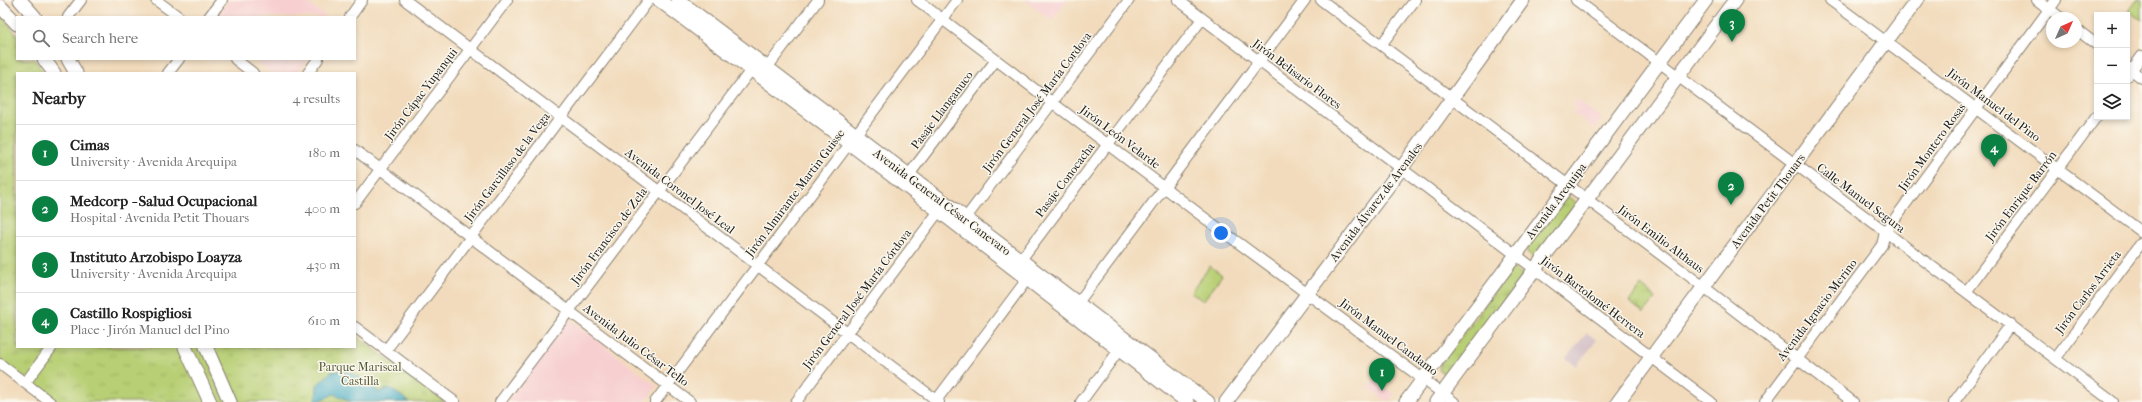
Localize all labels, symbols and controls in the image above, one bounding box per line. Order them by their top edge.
pin: 3 [1719,9,1745,42]
north arrow [2046,12,2082,48]
map controls [2094,12,2130,120]
button: + [2094,12,2130,48]
search box [16,16,356,60]
icon: search [30,27,52,49]
text: Search here [62,29,138,47]
street label: Jirón General José María Cordova [979,29,1095,176]
street label: Jirón Belisario Flores [1249,35,1345,112]
street label: Jirón Cápac Yupanqui [381,45,460,144]
button: − [2094,48,2130,84]
street label: Jirón Manuel del Pino [1944,65,2043,144]
street label: Pasaje Llanganuco [908,68,976,152]
button: layers [2094,84,2130,120]
text: Nearby [32,88,86,108]
text: 4 results [293,91,340,106]
street label: Jirón Montero Rosas [1895,100,1969,194]
street label: Jirón León Velarde [1076,102,1163,172]
street label: Jirón Garcillaso de la Vega [461,109,553,225]
street label: Jirón Almirante Martin Guisse [742,126,848,260]
pin: 4 [1981,134,2007,167]
text: Cimas [70,136,109,154]
street label: Avenida Álvarez de Arenales [1325,139,1426,265]
street label: Pasaje Conocacha [1032,140,1098,220]
text: 1 [43,145,47,160]
text: 180 m [308,145,340,160]
street label: Avenida Coronel José Leal [622,145,738,237]
street label: Avenida General César Canevaro [870,145,1014,258]
street label: Jirón Enrique Barrón [1982,148,2059,245]
street label: Avenida Petit Thouars [1727,151,1808,252]
text: University · Avenida Arequipa [70,154,237,169]
street label: Avenida Arequipa [1522,160,1589,243]
street label: Calle Manuel Segura [1814,160,1908,236]
pin: 2 [1718,172,1744,205]
street label: Jirón Francisco de Zela [567,184,650,288]
text: Medcorp - Salud Ocupacional [70,192,257,210]
text: 2 [42,201,48,216]
text: 400 m [304,201,340,216]
street label: Jirón Emilio Althaus [1615,202,1707,276]
text: Hospital · Avenida Petit Thouars [70,210,249,225]
your location [1211,223,1231,243]
street label: Jirón General José María Córdova [799,226,915,373]
street label: Jirón Carlos Arrieta [2052,247,2124,337]
text: Instituto Arzobispo Loayza [70,248,242,266]
street label: Jirón Bartolomé Herrera [1537,253,1648,341]
street label: Avenida Ignacio Merino [1774,256,1860,364]
text: 3 [42,257,48,272]
text: 430 m [306,257,340,272]
text: University · Avenida Arequipa [70,266,237,281]
street label: Jirón Manuel Candamo [1336,295,1441,378]
street label: Avenida Julio César Tello [580,300,691,389]
text: Castillo Rospigliosi [70,304,192,322]
text: 4 [41,313,49,328]
text: 610 m [308,313,340,328]
text: Place · Jirón Manuel del Pino [70,322,230,337]
pin: 1 [1369,358,1395,391]
park label: Parque Mariscal Castilla [319,360,402,388]

